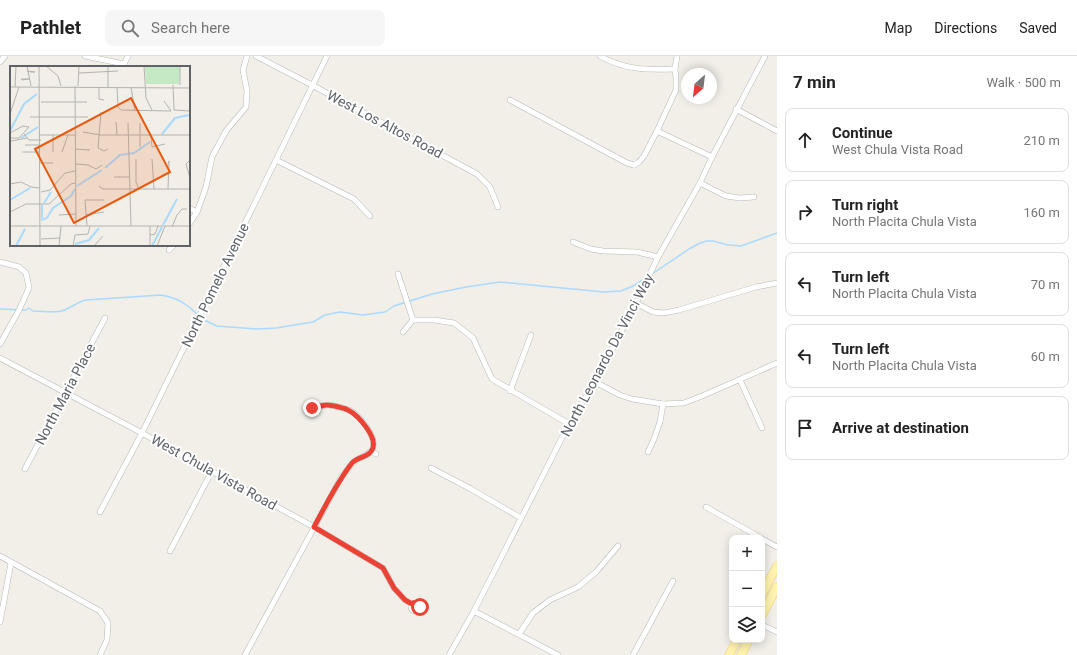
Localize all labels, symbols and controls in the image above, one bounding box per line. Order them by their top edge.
search box [105,10,385,46]
text: Pathlet [20,16,81,39]
icon: search [119,17,141,39]
text: Search here [151,19,230,37]
text: Map [885,20,912,36]
text: Directions [934,20,997,36]
text: Saved [1019,20,1057,36]
inset map [10,66,190,246]
north arrow [681,68,717,104]
text: 7 min [793,72,836,92]
text: Walk · 500 m [986,75,1061,90]
street label: West Los Altos Road [324,87,446,161]
text: Continue [832,124,893,142]
icon: ahead [794,129,816,151]
text: 210 m [1023,133,1060,148]
text: West Chula Vista Road [832,142,963,157]
text: Turn right [832,196,898,214]
icon: right [794,201,816,223]
text: 160 m [1023,205,1060,220]
text: North Placita Chula Vista [832,214,977,229]
street label: North Pomelo Avenue [178,220,252,350]
text: Turn left [832,268,889,286]
street label: North Leonardo Da Vinci Way [557,271,657,439]
icon: left [794,273,816,295]
text: 70 m [1031,277,1060,292]
text: North Placita Chula Vista [832,286,977,301]
text: Turn left [832,340,889,358]
street label: North Maria Place [32,341,98,447]
icon: left [794,345,816,367]
text: 60 m [1031,349,1060,364]
text: North Placita Chula Vista [832,358,977,373]
route end [303,399,321,417]
icon: arrive [794,417,816,439]
text: Arrive at destination [832,419,969,437]
street label: West Chula Vista Road [148,431,280,513]
map controls [729,535,765,643]
button: + [729,535,765,571]
button: − [729,571,765,607]
route start [411,598,429,616]
button: layers [729,607,765,643]

